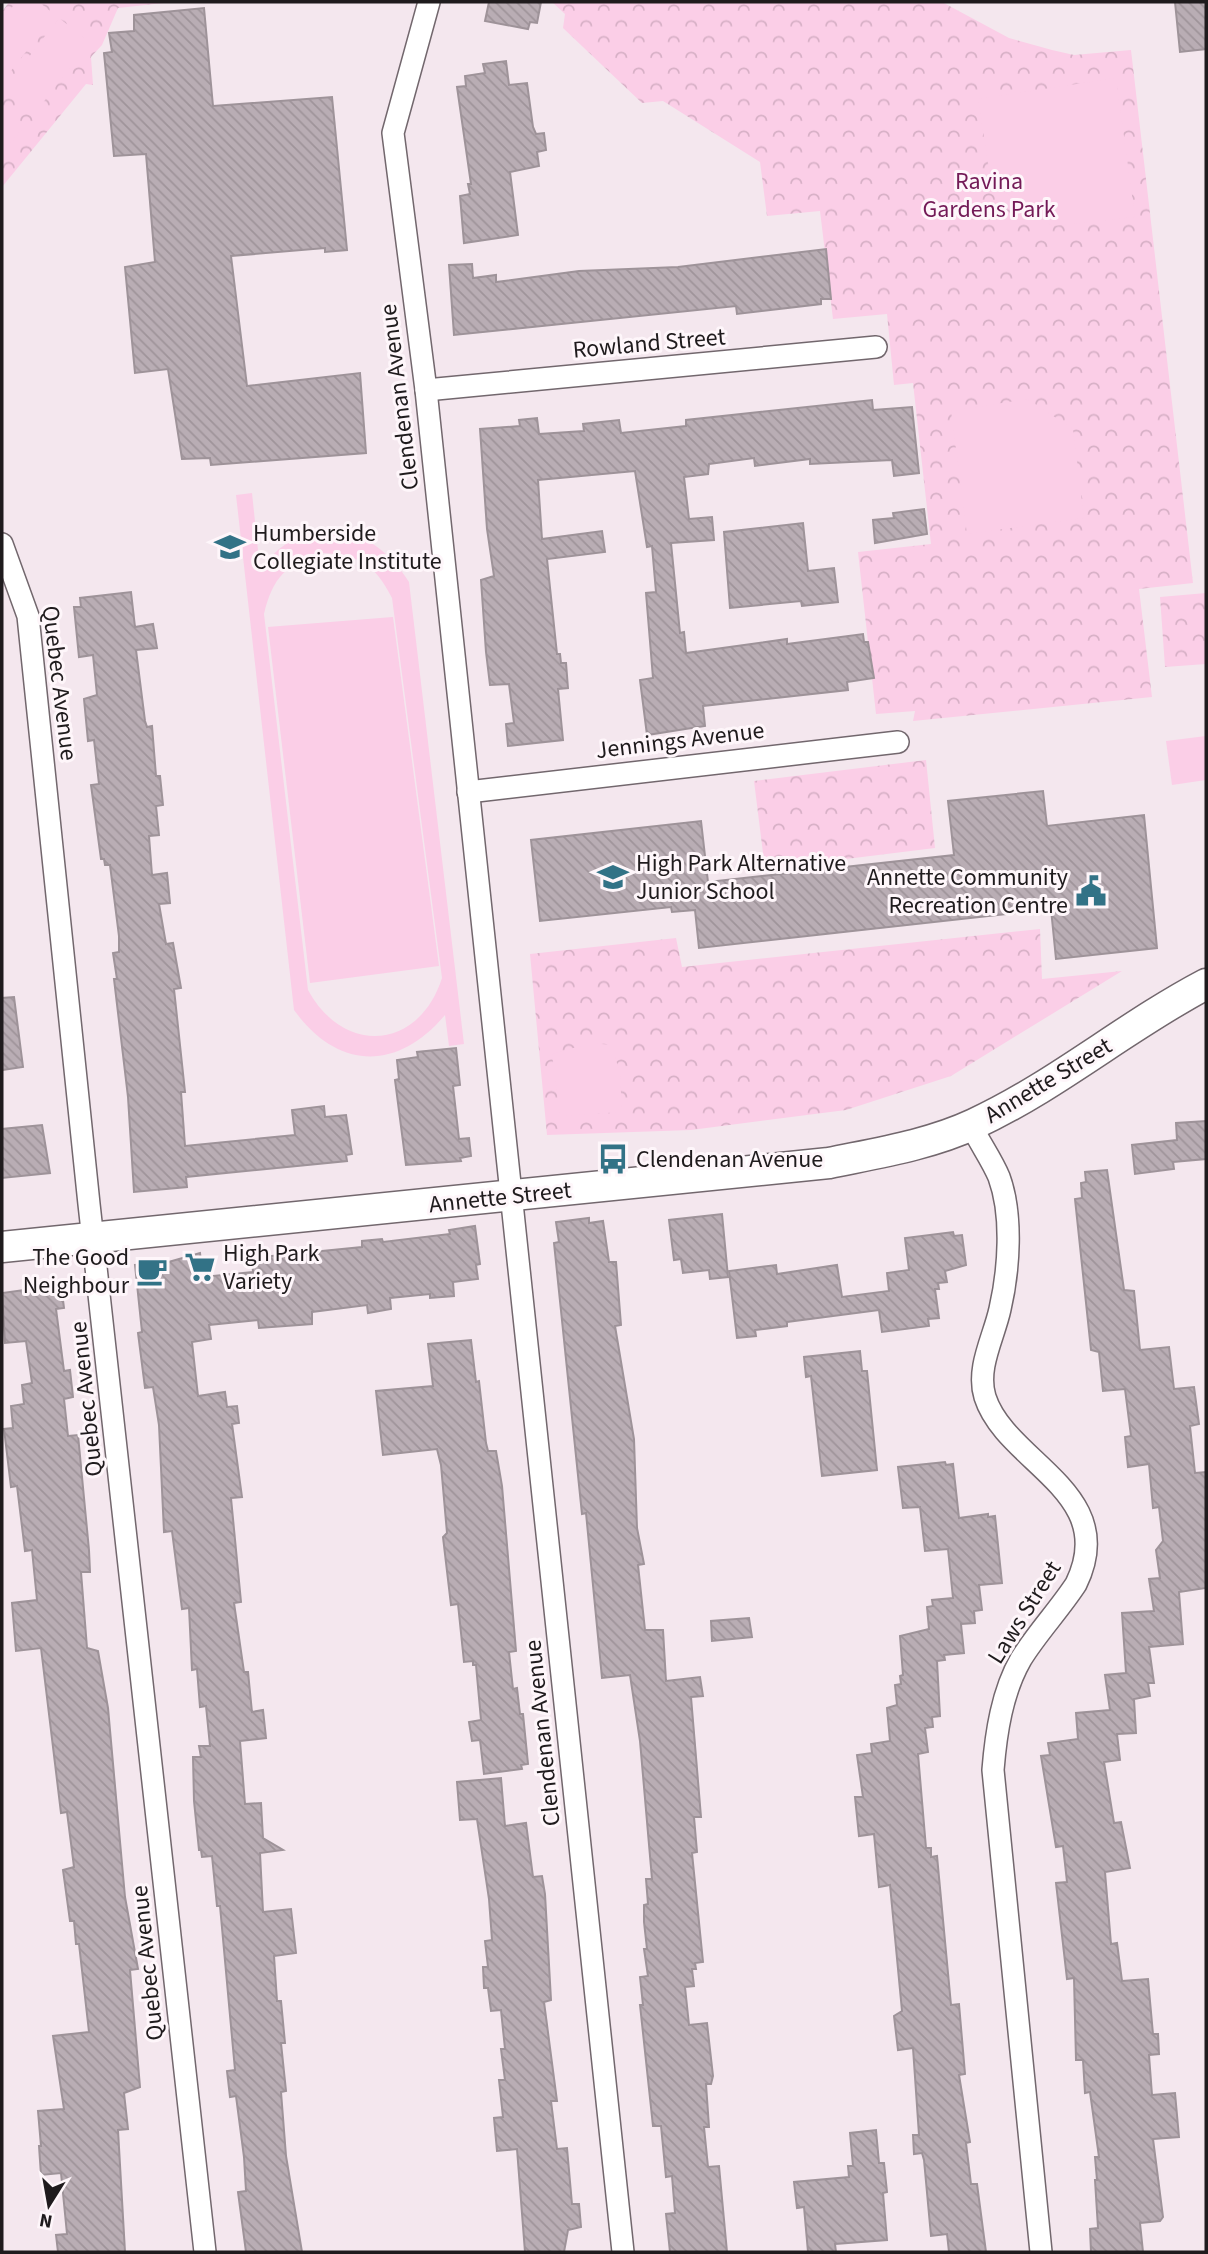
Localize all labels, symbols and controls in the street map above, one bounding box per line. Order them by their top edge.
park label: Ravina Gardens Park [922,164,1056,227]
street label: Clendenan Avenue [371,302,428,492]
street label: Rowland Street [571,319,727,368]
place label: Humberside Collegiate Institute [253,516,442,579]
school or university icon: Humberside Collegiate Institute [213,530,247,564]
street label: Quebec Avenue [33,604,86,763]
street label: Jennings Avenue [594,713,766,768]
place label: High Park Alternative Junior School [636,846,846,909]
school or university icon: High Park Alternative Junior School [596,860,630,894]
place label: Annette Community Recreation Centre [867,860,1068,923]
public building icon: Annette Community Recreation Centre [1074,874,1108,908]
street label: Annette Street [978,1029,1119,1132]
bus stop icon: Clendenan Avenue [596,1142,630,1176]
place label: Clendenan Avenue [636,1142,823,1177]
street label: Annette Street [427,1173,573,1222]
place label: High Park Variety [223,1236,319,1299]
place label: The Good Neighbour [23,1240,130,1303]
supermarket icon: High Park Variety [183,1250,217,1284]
cafe icon: The Good Neighbour [135,1254,169,1288]
street label: Quebec Avenue [61,1320,112,1478]
street label: Laws Street [979,1554,1070,1671]
street label: Clendenan Avenue [515,1638,570,1828]
street label: Quebec Avenue [122,1884,173,2042]
north arrow [14,2170,84,2240]
text: N [37,2206,55,2235]

